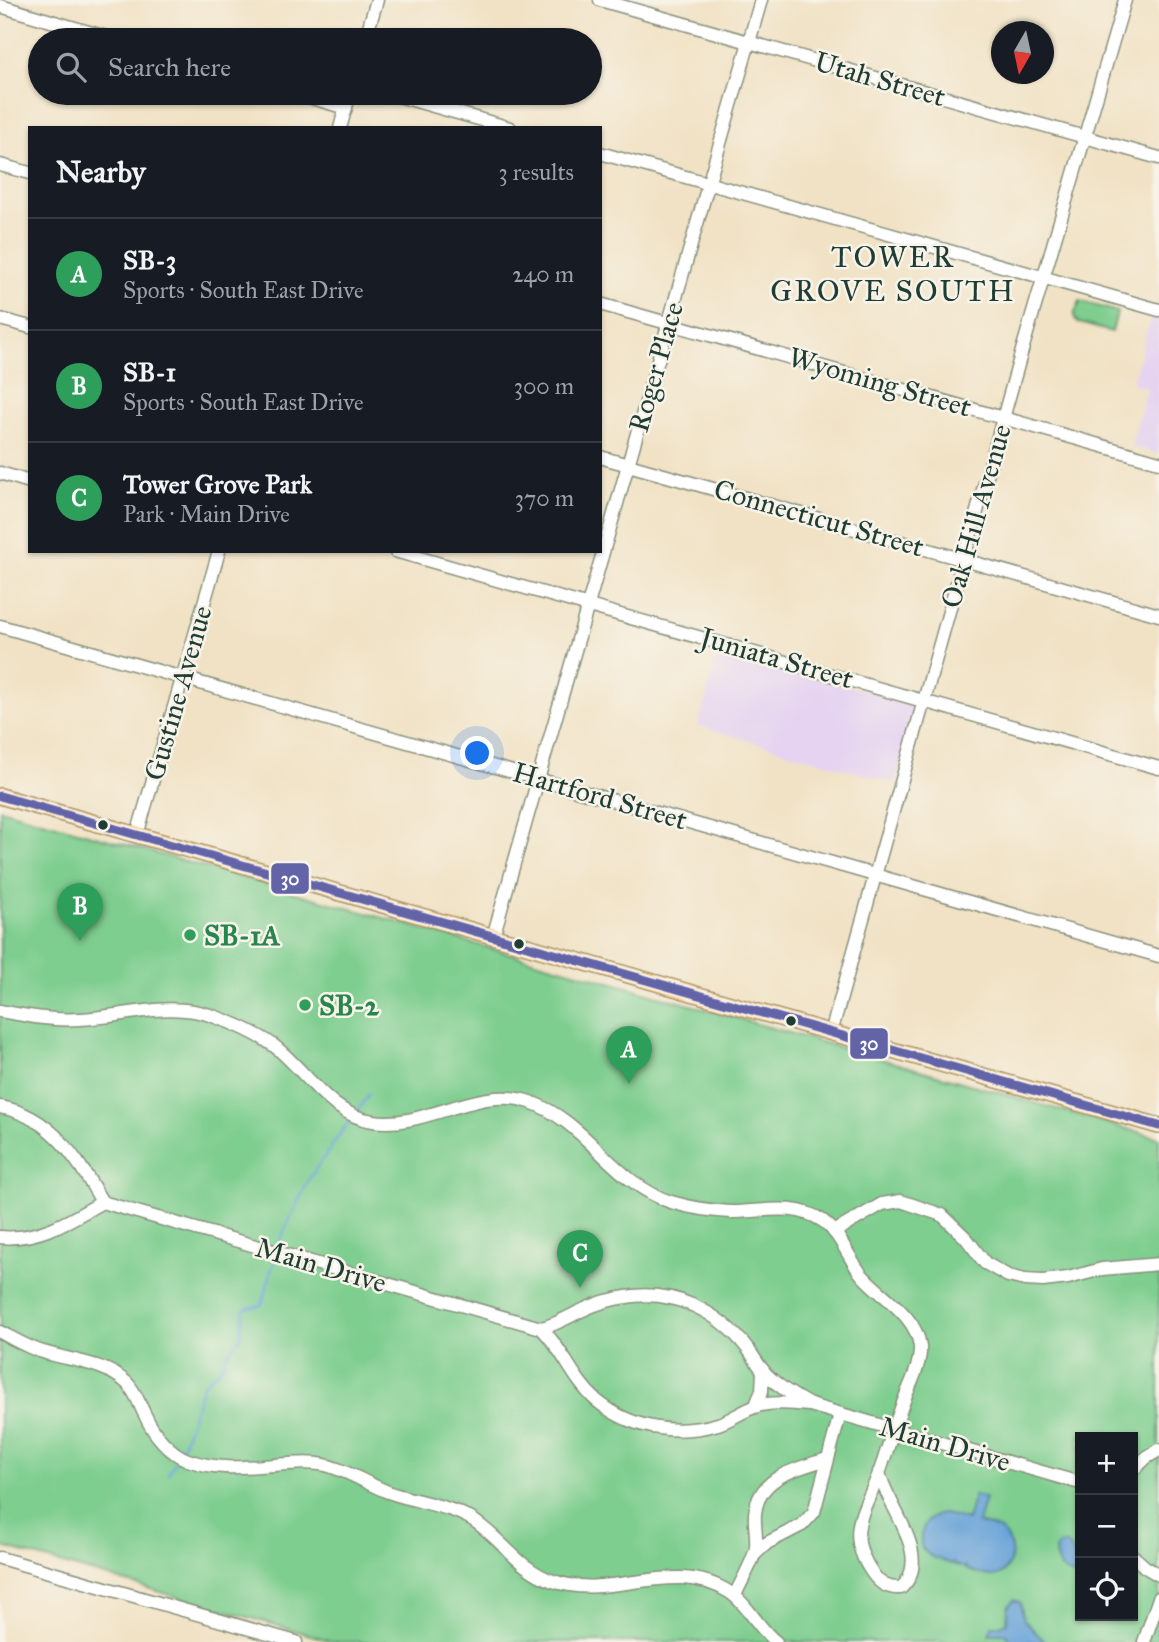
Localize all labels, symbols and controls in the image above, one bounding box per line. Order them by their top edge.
north arrow [991,21,1054,84]
search box [28,28,602,105]
street label: Utah Street [811,44,949,114]
icon: search [52,48,90,86]
text: Search here [108,51,231,83]
text: Nearby [56,154,146,190]
text: 3 results [498,158,574,186]
district label: TOWER GROVE SOUTH [770,239,1016,309]
text: SB-3 [123,244,176,276]
text: A [71,260,87,288]
text: 240 m [512,260,574,288]
text: Sports · South East Drive [123,276,364,304]
street label: Roger Place [621,298,691,436]
street label: Wyoming Street [785,339,975,425]
text: SB-1 [123,356,176,388]
text: B [71,372,87,400]
text: 300 m [514,372,574,400]
text: Sports · South East Drive [123,388,364,416]
street label: Oak Hill Avenue [933,420,1019,612]
text: Tower Grove Park [123,468,312,500]
street label: Connecticut Street [710,471,928,565]
text: C [71,484,87,512]
text: 370 m [515,484,574,512]
text: Park · Main Drive [123,500,290,528]
street label: Gustine Avenue [136,602,220,784]
street label: Juniata Street [694,619,858,697]
your location [460,736,494,770]
street label: Hartford Street [509,754,691,838]
unlabelled marker [96,818,110,832]
line badge: 30 [270,862,310,895]
text: 30 [281,867,299,891]
pin: B [57,883,103,941]
place label: SB-1A [204,918,281,953]
marker: SB-1A [182,927,198,943]
unlabelled marker [512,937,526,951]
place label: SB-2 [319,988,380,1023]
marker: SB-2 [297,997,313,1013]
unlabelled marker [784,1014,798,1028]
pin: A [606,1026,652,1084]
line badge: 30 [849,1027,889,1060]
text: 30 [860,1032,878,1056]
street label: Main Drive [252,1230,390,1300]
pin: C [557,1230,603,1288]
street label: Main Drive [876,1409,1014,1479]
map controls [1075,1432,1138,1621]
button: + [1075,1432,1138,1495]
button: − [1075,1495,1138,1558]
button: locate [1075,1558,1138,1621]

